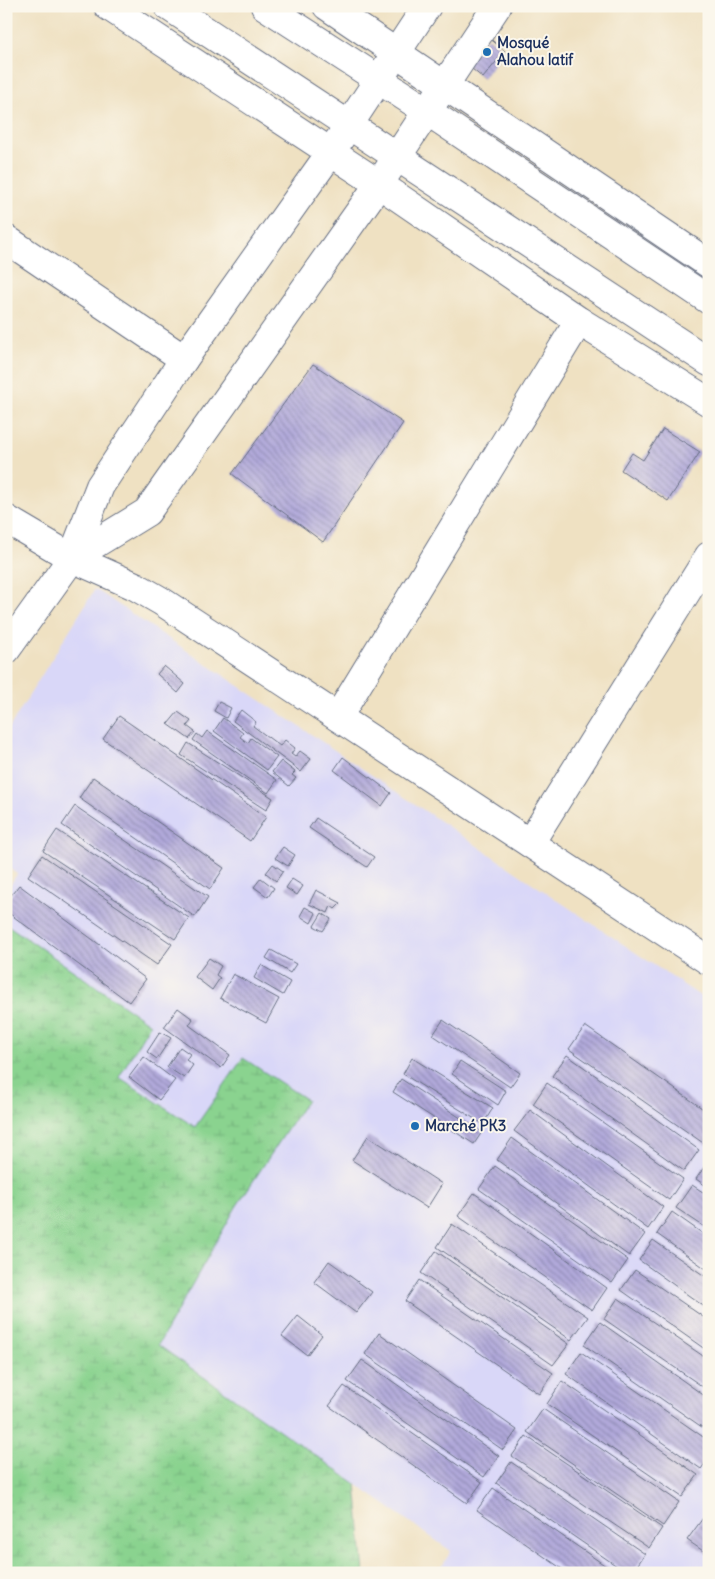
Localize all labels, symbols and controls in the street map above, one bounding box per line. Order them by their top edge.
place label: Mosqué Alahou latif [497,33,574,69]
marker: Mosqué Alahou latif [481,46,493,58]
place label: Marché PK3 [425,1116,506,1135]
marker: Marché PK3 [409,1120,421,1132]

